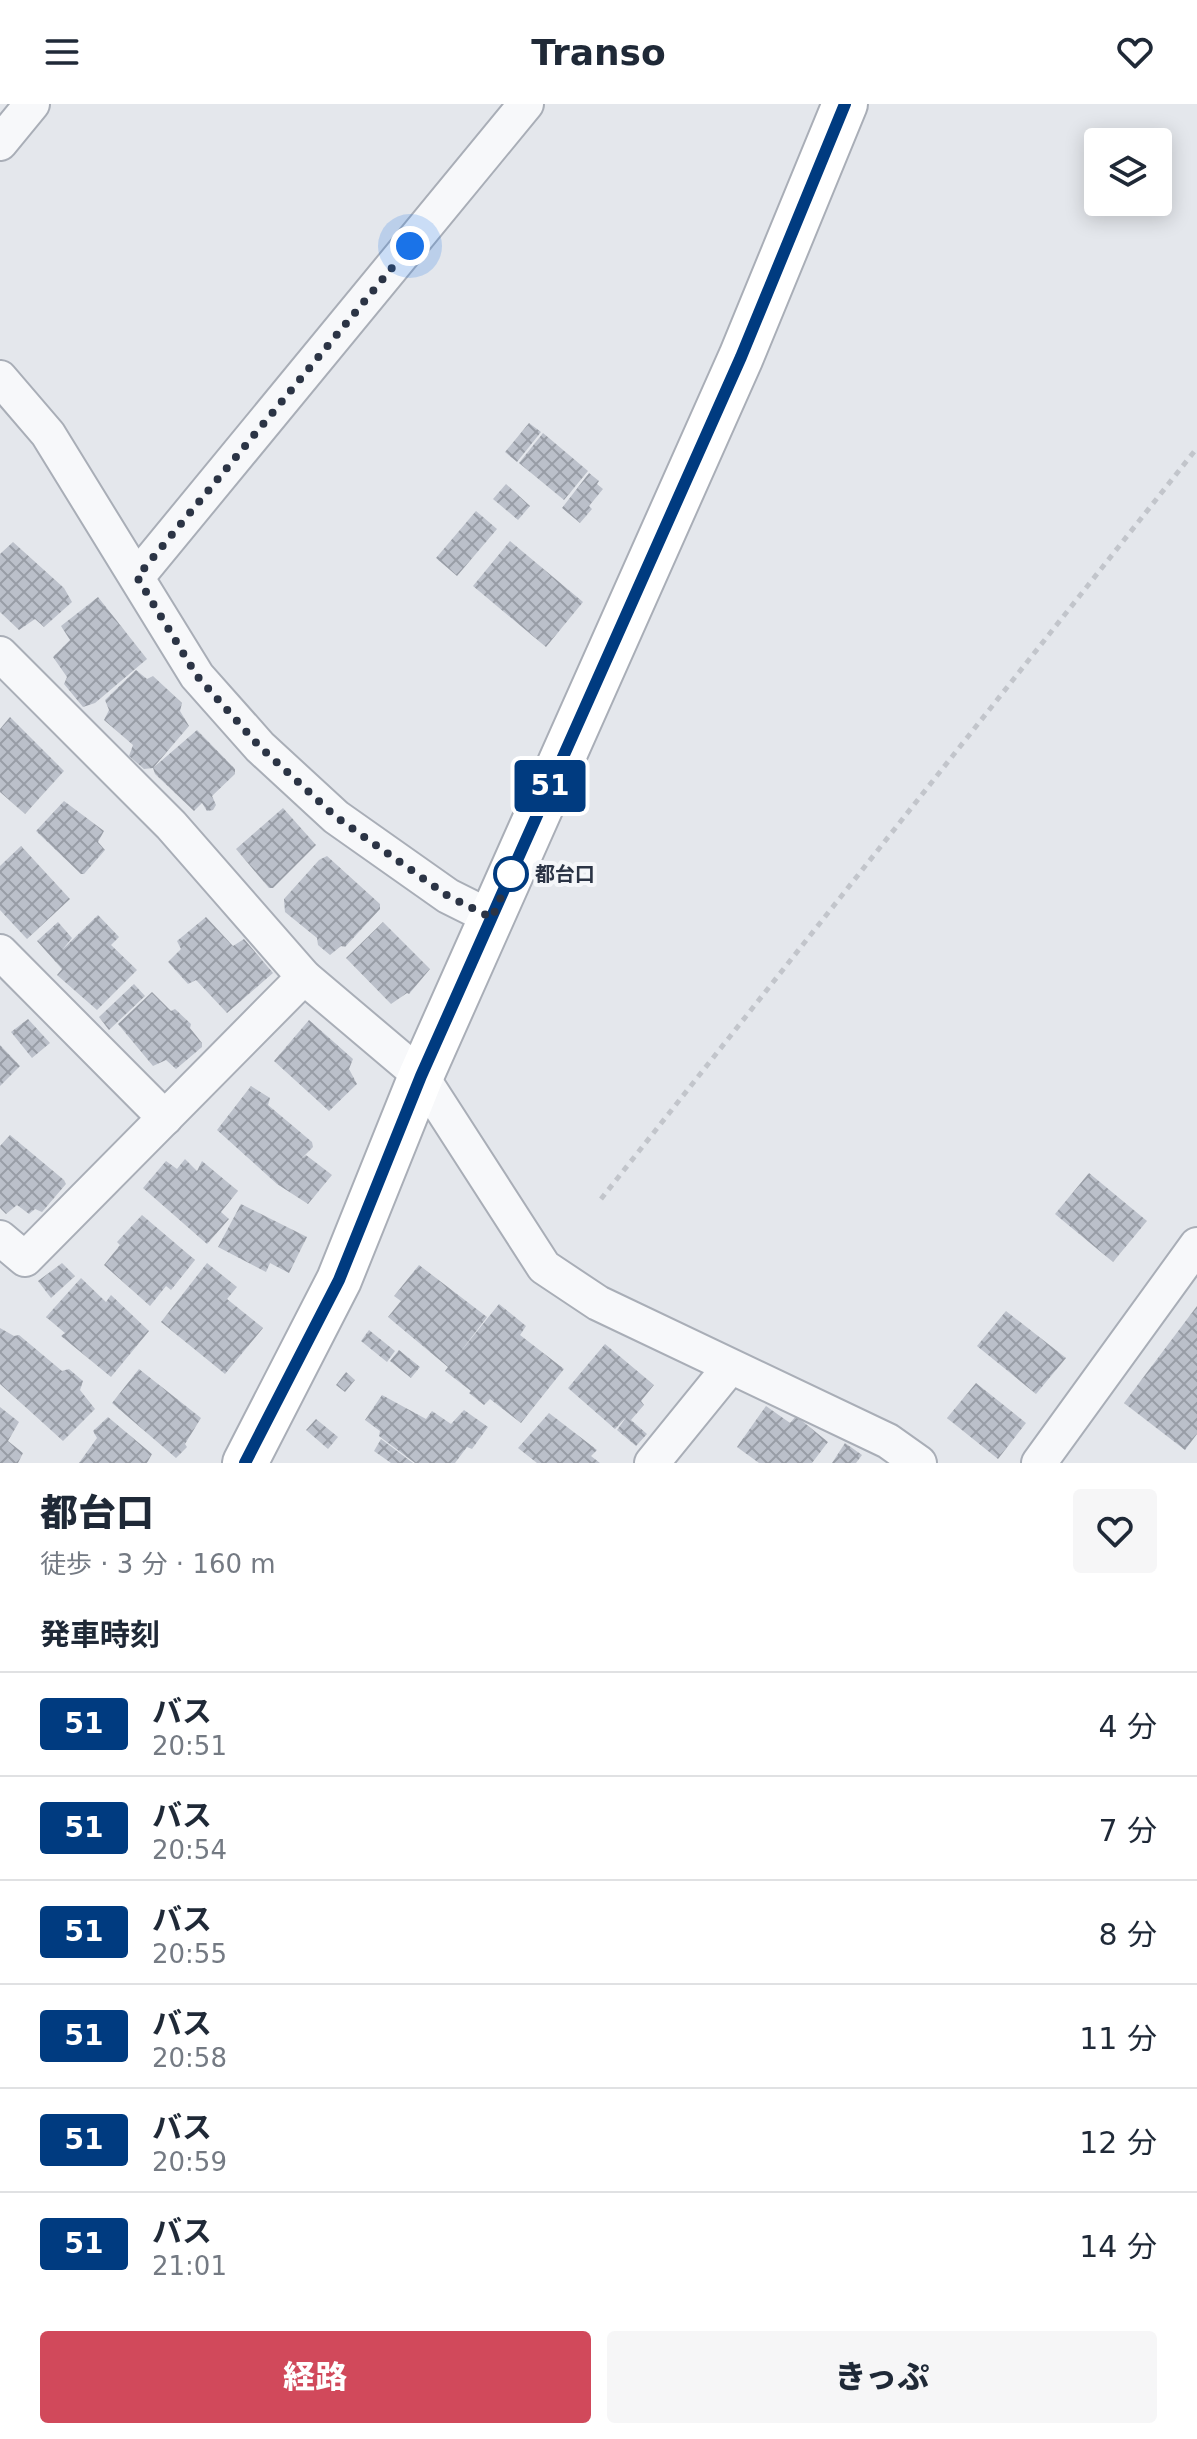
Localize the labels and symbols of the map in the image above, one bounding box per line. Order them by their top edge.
your location [390,226,430,266]
line badge: 51 [514,760,586,812]
marker: 都台口 [494,857,528,891]
place label: 都台口 [535,862,595,886]

